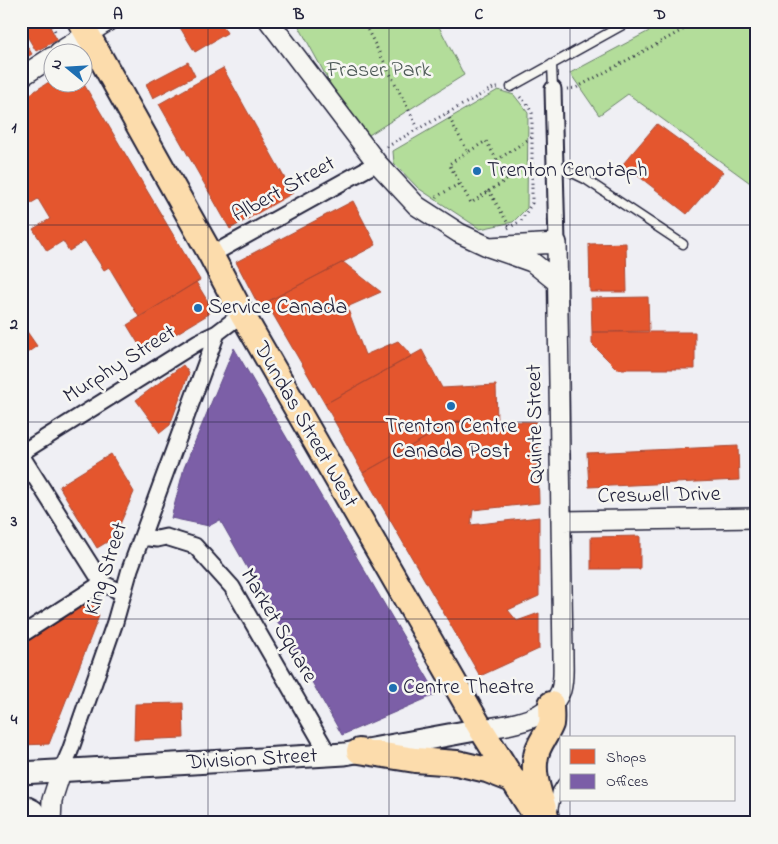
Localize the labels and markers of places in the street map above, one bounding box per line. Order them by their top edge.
place label: Trenton Cenotaph [487,155,648,187]
marker: Trenton Cenotaph [471,165,483,177]
place label: Service Canada [208,292,347,324]
marker: Service Canada [192,302,204,314]
marker: Trenton Centre Canada Post [445,400,457,412]
place label: Trenton Centre Canada Post [385,411,517,468]
place label: Centre Theatre [403,672,534,704]
marker: Centre Theatre [387,682,399,694]

